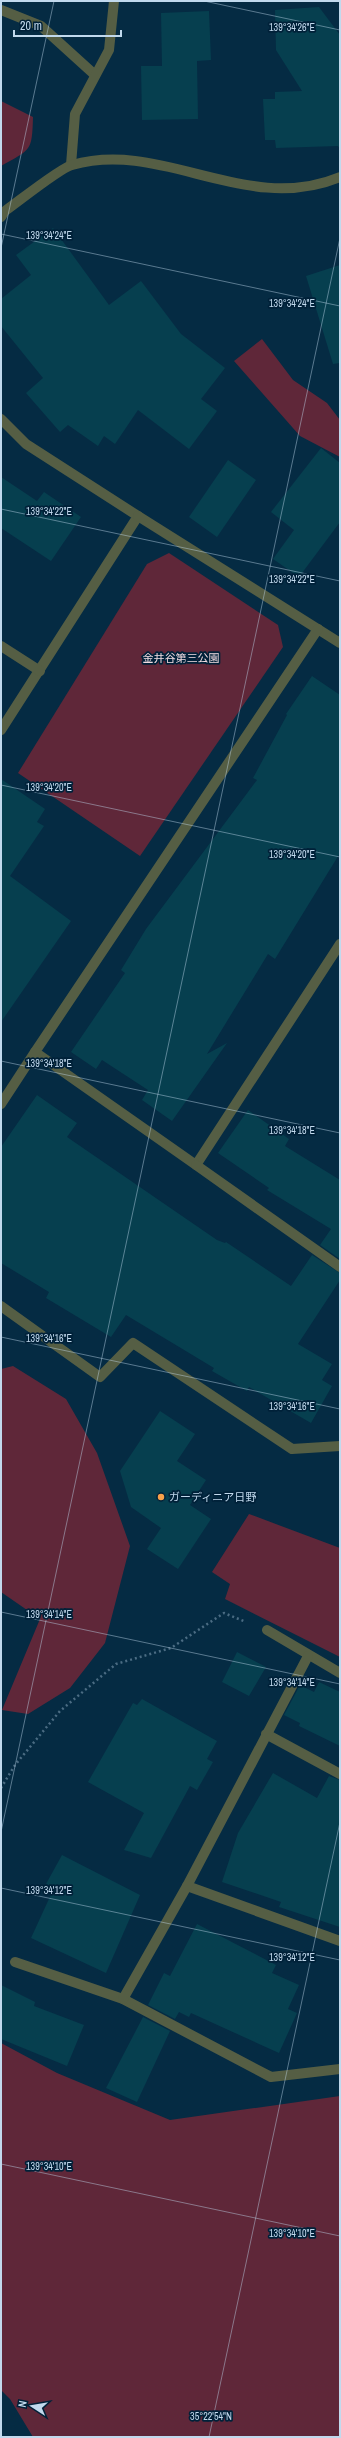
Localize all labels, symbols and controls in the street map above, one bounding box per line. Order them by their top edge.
scale bar [14,12,121,38]
text: 20 m [20,18,42,34]
text: 139°34'26"E [269,21,315,34]
text: 139°34'24"E [26,229,72,242]
text: 139°34'24"E [269,297,315,310]
text: 139°34'22"E [26,505,72,518]
text: 139°34'22"E [269,573,315,586]
park label: 金井谷第三公園 [143,651,220,665]
text: 139°34'20"E [26,781,72,794]
text: 139°34'20"E [269,848,315,861]
text: 139°34'18"E [26,1057,72,1070]
text: 139°34'18"E [269,1124,315,1137]
text: 139°34'16"E [26,1332,72,1345]
text: 139°34'16"E [269,1400,315,1413]
place label: ガーディニア日野 [169,1490,256,1504]
marker: ガーディニア日野 [156,1492,166,1502]
text: 139°34'14"E [26,1608,72,1621]
text: 139°34'14"E [269,1676,315,1689]
text: 139°34'12"E [26,1884,72,1897]
text: 139°34'12"E [269,1951,315,1964]
text: 139°34'10"E [26,2160,72,2173]
text: 139°34'10"E [269,2227,315,2240]
north arrow [12,2386,52,2426]
text: N [15,2399,30,2409]
text: 35°22'54"N [190,2410,232,2423]

